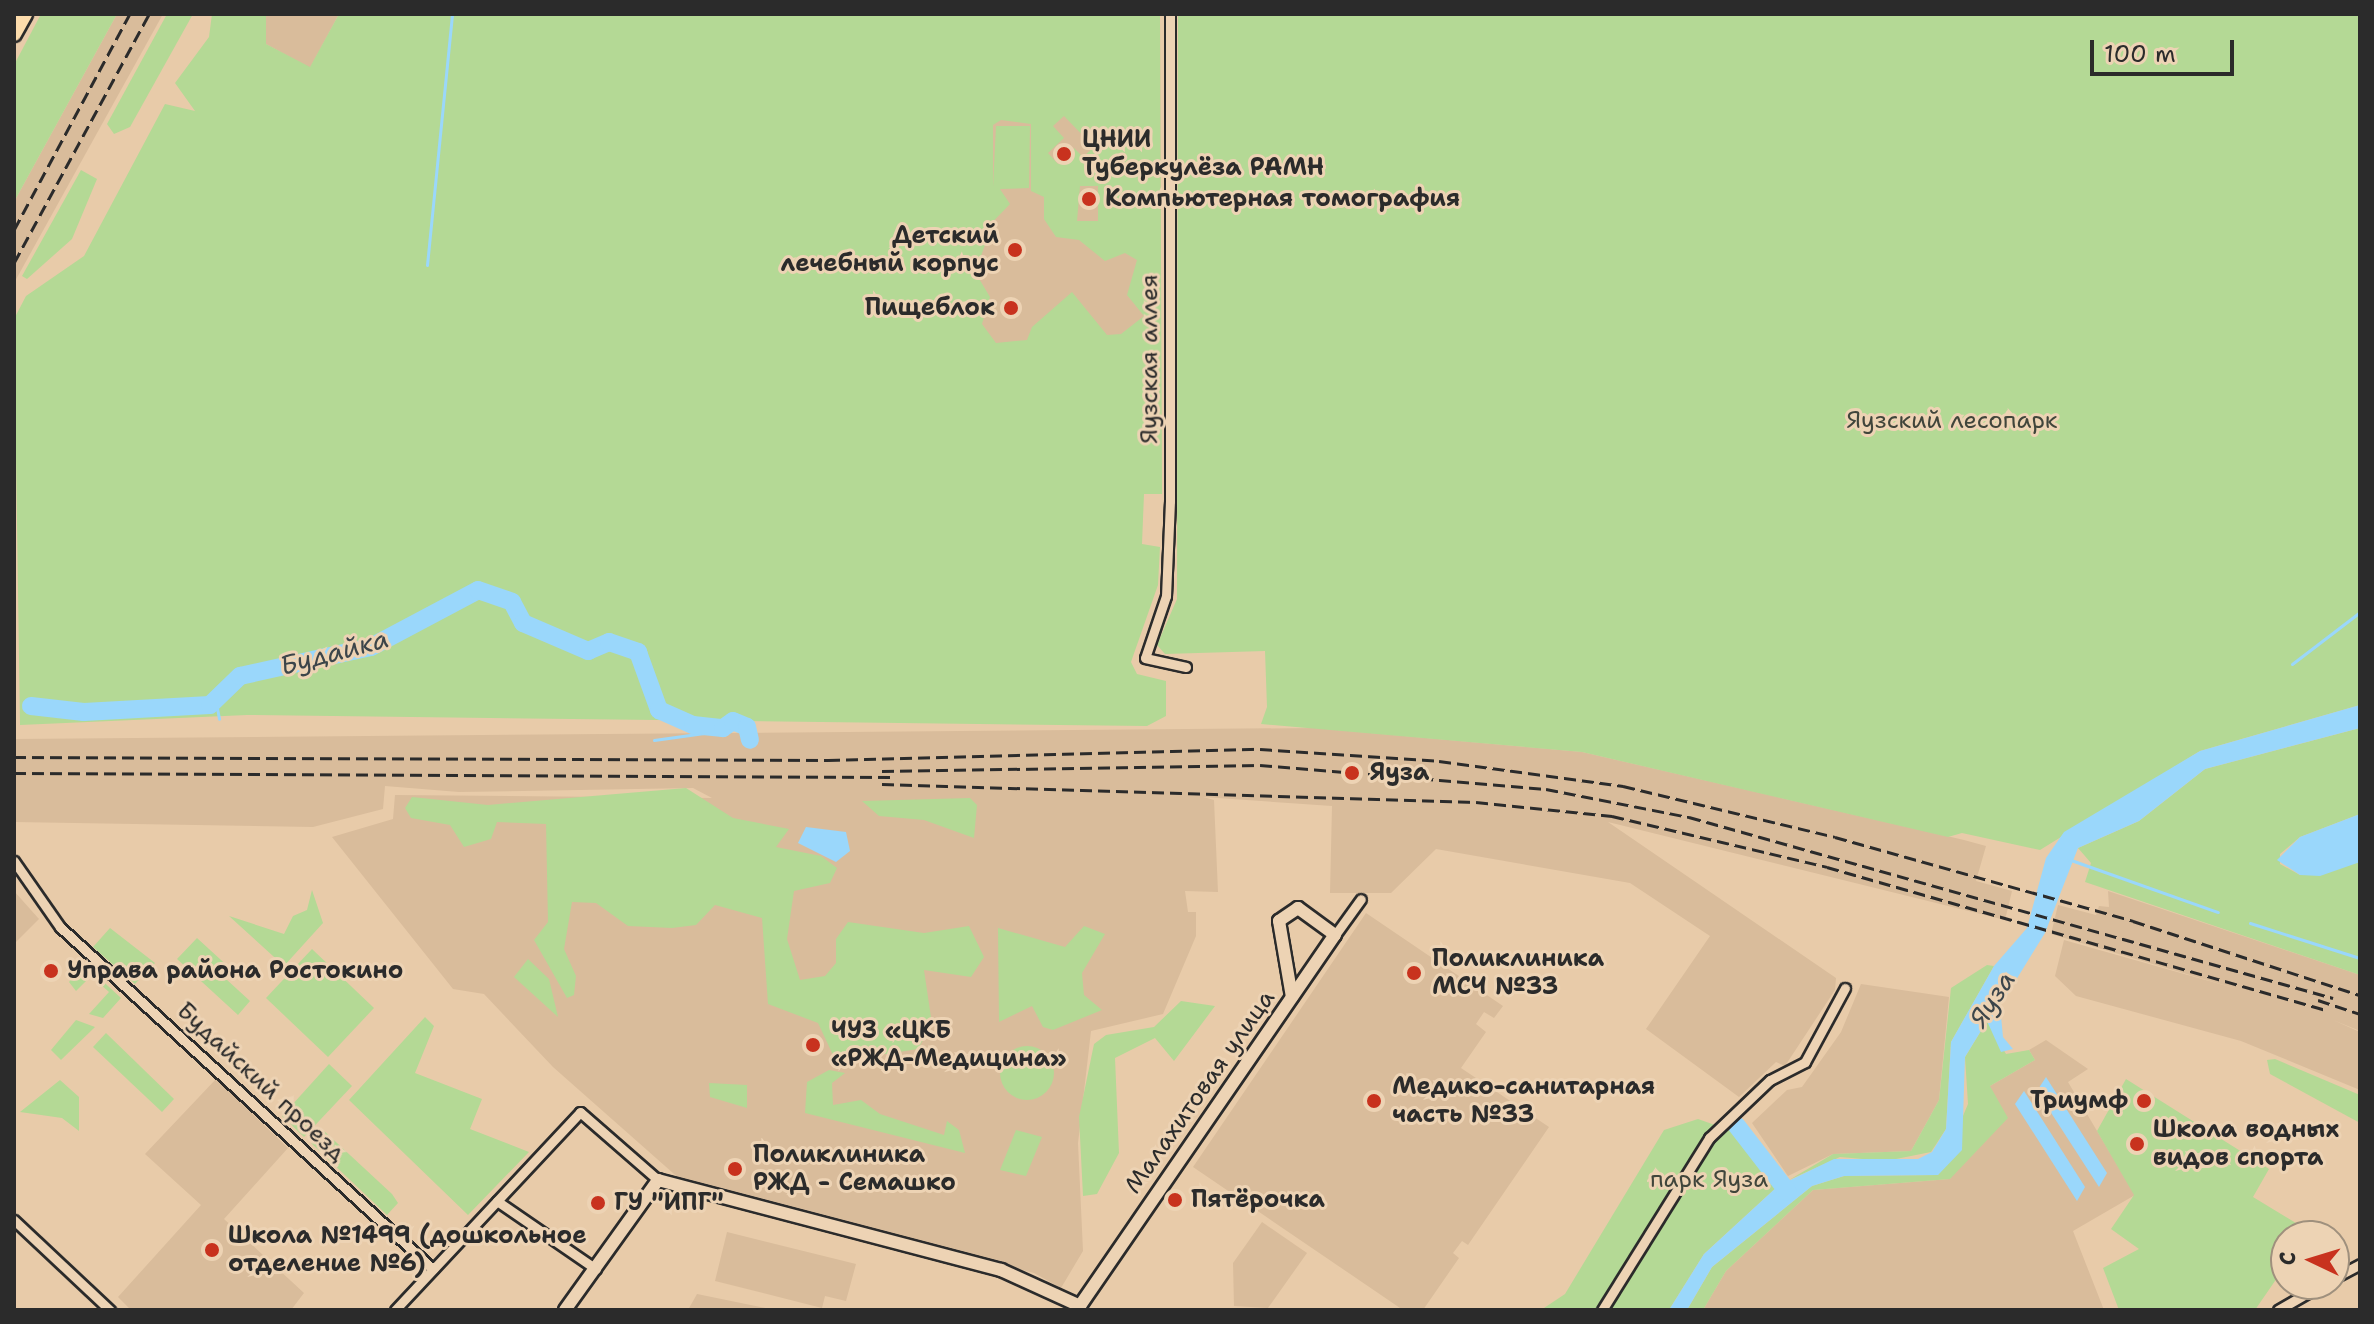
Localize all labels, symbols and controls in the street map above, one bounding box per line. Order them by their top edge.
scale bar [2094,24,2238,74]
text: 100 m [2104,38,2176,70]
place label: ЦНИИ Туберкулёза РАМН [1082,126,1324,182]
marker: ЦНИИ Туберкулёза РАМН [1053,143,1075,165]
place label: Компьютерная томография [1105,185,1460,213]
marker: Компьютерная томография [1080,190,1098,208]
place label: Детский лечебный корпус [781,222,999,278]
marker: Детский лечебный корпус [1006,241,1024,259]
street label: Яузская аллея [1136,274,1164,444]
place label: Пищеблок [865,294,995,322]
marker: Пищеблок [1002,299,1020,317]
park label: Яузский лесопарк [1846,407,2058,435]
water label: Будайка [276,623,392,681]
place label: Яуза [1370,759,1429,787]
marker: Яуза [1341,762,1363,784]
place label: Поликлиника МСЧ №33 [1432,945,1604,1001]
place label: Управа района Ростокино [67,957,403,985]
marker: Управа района Ростокино [42,962,60,980]
marker: Поликлиника МСЧ №33 [1403,962,1425,984]
water label: Яуза [1963,965,2021,1033]
street label: Малахитовая улица [1119,985,1281,1199]
street label: Будайский проезд [171,996,351,1168]
place label: ЧУЗ «ЦКБ «РЖД-Медицина» [831,1017,1066,1073]
marker: ЧУЗ «ЦКБ «РЖД-Медицина» [802,1034,824,1056]
place label: Медико-санитарная часть №33 [1392,1073,1655,1129]
place label: Триумф [2030,1087,2128,1115]
marker: Медико-санитарная часть №33 [1363,1090,1385,1112]
marker: Триумф [2135,1092,2153,1110]
place label: Школа водных видов спорта [2153,1116,2339,1172]
marker: Школа водных видов спорта [2128,1135,2146,1153]
place label: Поликлиника РЖД - Семашко [753,1141,956,1197]
marker: Поликлиника РЖД - Семашко [724,1158,746,1180]
park label: парк Яуза [1650,1166,1768,1194]
place label: Пятёрочка [1191,1186,1325,1214]
place label: ГУ "ИПГ" [614,1189,724,1217]
marker: Пятёрочка [1166,1191,1184,1209]
marker: ГУ "ИПГ" [589,1194,607,1212]
north arrow [2270,1220,2350,1300]
place label: Школа №1499 (дошкольное отделение №6) [228,1222,587,1278]
marker: Школа №1499 (дошкольное отделение №6) [203,1241,221,1259]
text: С [2273,1251,2302,1266]

